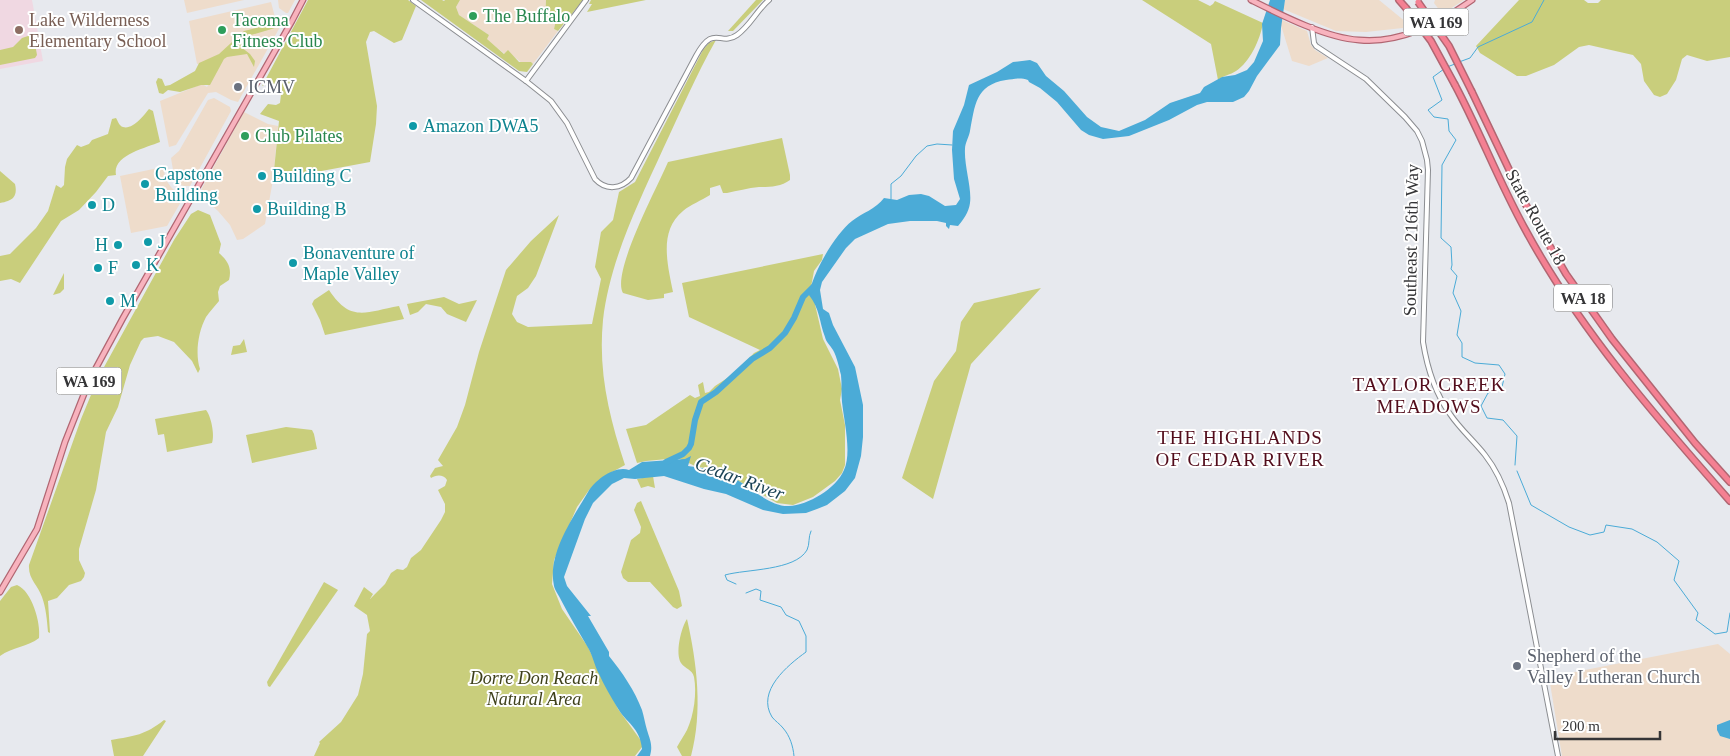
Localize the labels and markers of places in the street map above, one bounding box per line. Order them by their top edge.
place label: The Buffalo [483,6,570,26]
place label: Lake Wilderness Elementary School [29,10,166,51]
place label: Tacoma Fitness Club [232,10,323,51]
marker: The Buffalo [467,10,479,22]
marker: Lake Wilderness Elementary School [13,24,25,36]
marker: Tacoma Fitness Club [216,24,228,36]
place label: ICMV [248,77,295,97]
marker: ICMV [232,81,244,93]
place label: Amazon DWA5 [423,116,538,136]
marker: Amazon DWA5 [407,120,419,132]
place label: Club Pilates [255,126,343,146]
marker: Club Pilates [239,130,251,142]
place label: Capstone Building [155,164,222,205]
place label: Building C [272,166,352,186]
marker: Building C [256,170,268,182]
marker: Capstone Building [139,178,151,190]
place label: D [102,195,115,215]
marker: D [86,199,98,211]
place label: Building B [267,199,347,219]
marker: Building B [251,203,263,215]
place label: J [158,232,165,252]
place label: H [95,235,108,255]
marker: J [142,236,154,248]
marker: H [112,239,124,251]
place label: Bonaventure of Maple Valley [303,243,414,284]
place label: K [146,255,159,275]
marker: Bonaventure of Maple Valley [287,257,299,269]
place label: F [108,258,118,278]
marker: K [130,259,142,271]
marker: F [92,262,104,274]
place label: M [120,291,136,311]
marker: M [104,295,116,307]
place label: Shepherd of the Valley Lutheran Church [1527,646,1700,687]
marker: Shepherd of the Valley Lutheran Church [1511,660,1523,672]

